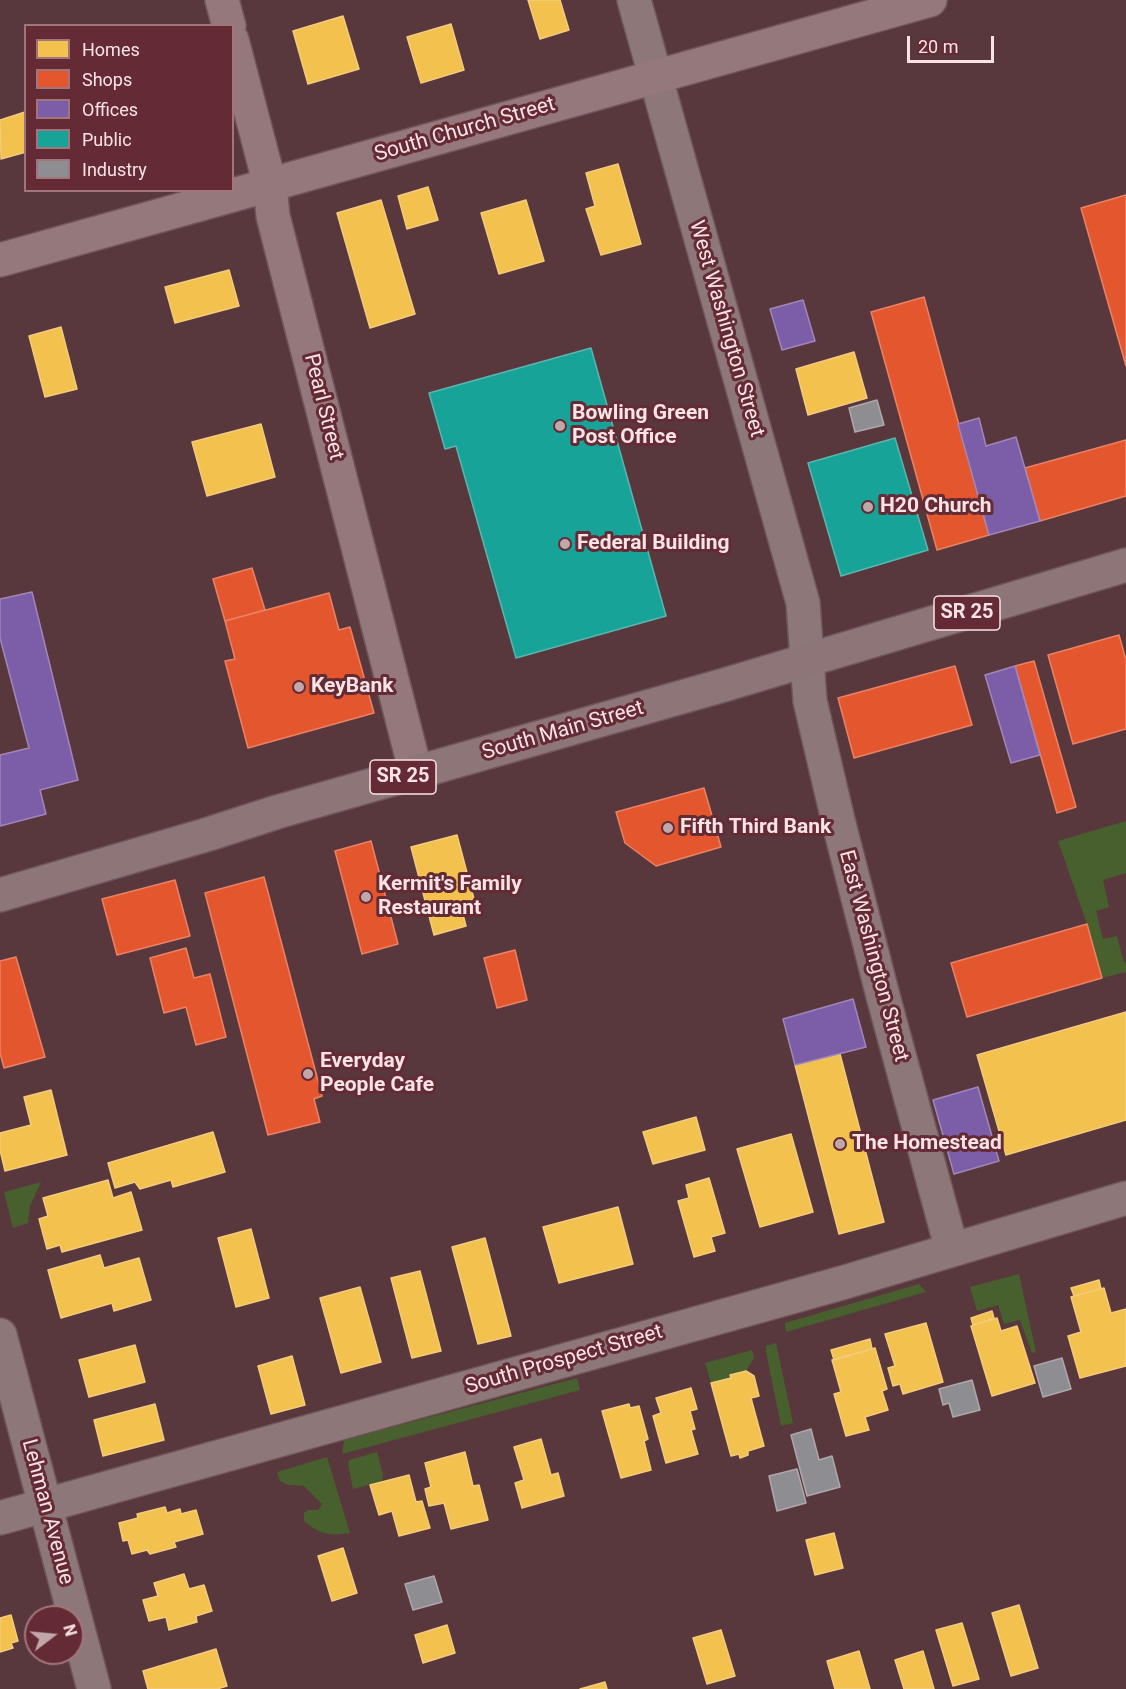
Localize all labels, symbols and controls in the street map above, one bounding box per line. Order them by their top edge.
legend [24,24,234,192]
scale bar [910,24,997,62]
text: 20 m [918,36,958,57]
text: Homes [82,39,140,60]
text: Shops [82,69,132,90]
street label: South Church Street [372,92,558,168]
text: Offices [82,99,138,120]
text: Public [82,129,132,150]
text: Industry [82,159,147,180]
street label: West Washington Street [683,218,769,440]
street label: Pearl Street [298,351,348,463]
place label: Bowling Green Post Office [572,401,709,451]
marker: Bowling Green Post Office [553,419,567,433]
place label: H20 Church [880,494,992,520]
marker: H20 Church [861,500,875,514]
place label: Federal Building [577,531,730,557]
marker: Federal Building [558,537,572,551]
road number: SR 25 [934,596,1000,630]
place label: KeyBank [311,674,393,700]
marker: KeyBank [292,680,306,694]
street label: South Main Street [479,696,647,766]
road number: SR 25 [370,760,436,794]
place label: Fifth Third Bank [680,815,831,841]
marker: Fifth Third Bank [661,821,675,835]
street label: East Washington Street [833,848,913,1064]
place label: Kermit's Family Restaurant [378,872,522,922]
marker: Kermit's Family Restaurant [359,890,373,904]
place label: Everyday People Cafe [320,1049,434,1099]
marker: Everyday People Cafe [301,1067,315,1081]
place label: The Homestead [852,1131,1002,1157]
marker: The Homestead [833,1137,847,1151]
street label: South Prospect Street [462,1320,666,1400]
street label: Lehman Avenue [16,1437,78,1587]
north arrow [24,1605,84,1665]
text: N [59,1622,81,1638]

